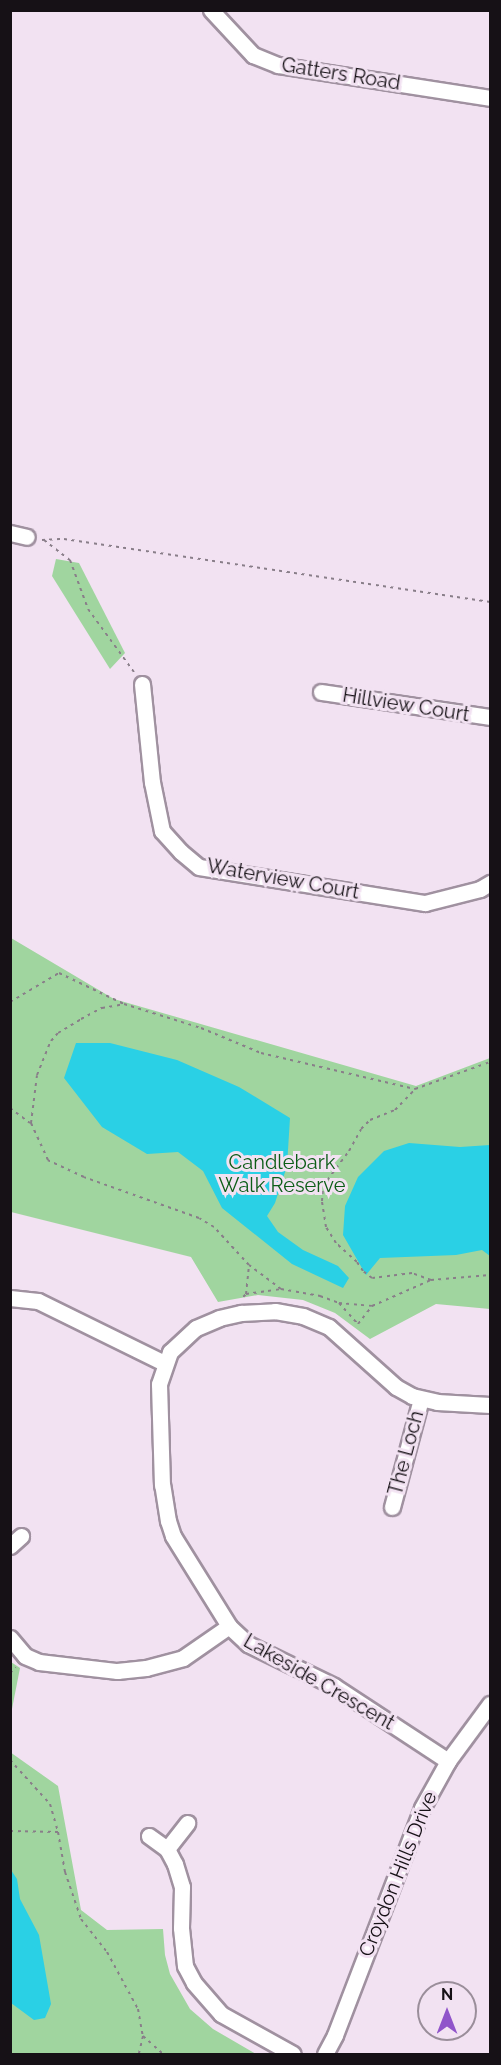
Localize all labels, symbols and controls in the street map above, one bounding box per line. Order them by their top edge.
street label: Gatters Road [280,53,402,95]
street label: Hillview Court [341,683,471,727]
street label: Waterview Court [205,854,361,904]
park label: Candlebark Walk Reserve [219,1150,345,1197]
street label: The Loch [383,1408,429,1498]
street label: Lakeside Crescent [239,1629,399,1735]
street label: Croydon Hills Drive [354,1788,442,1960]
north arrow [417,1981,477,2041]
text: N [441,1985,453,2004]

